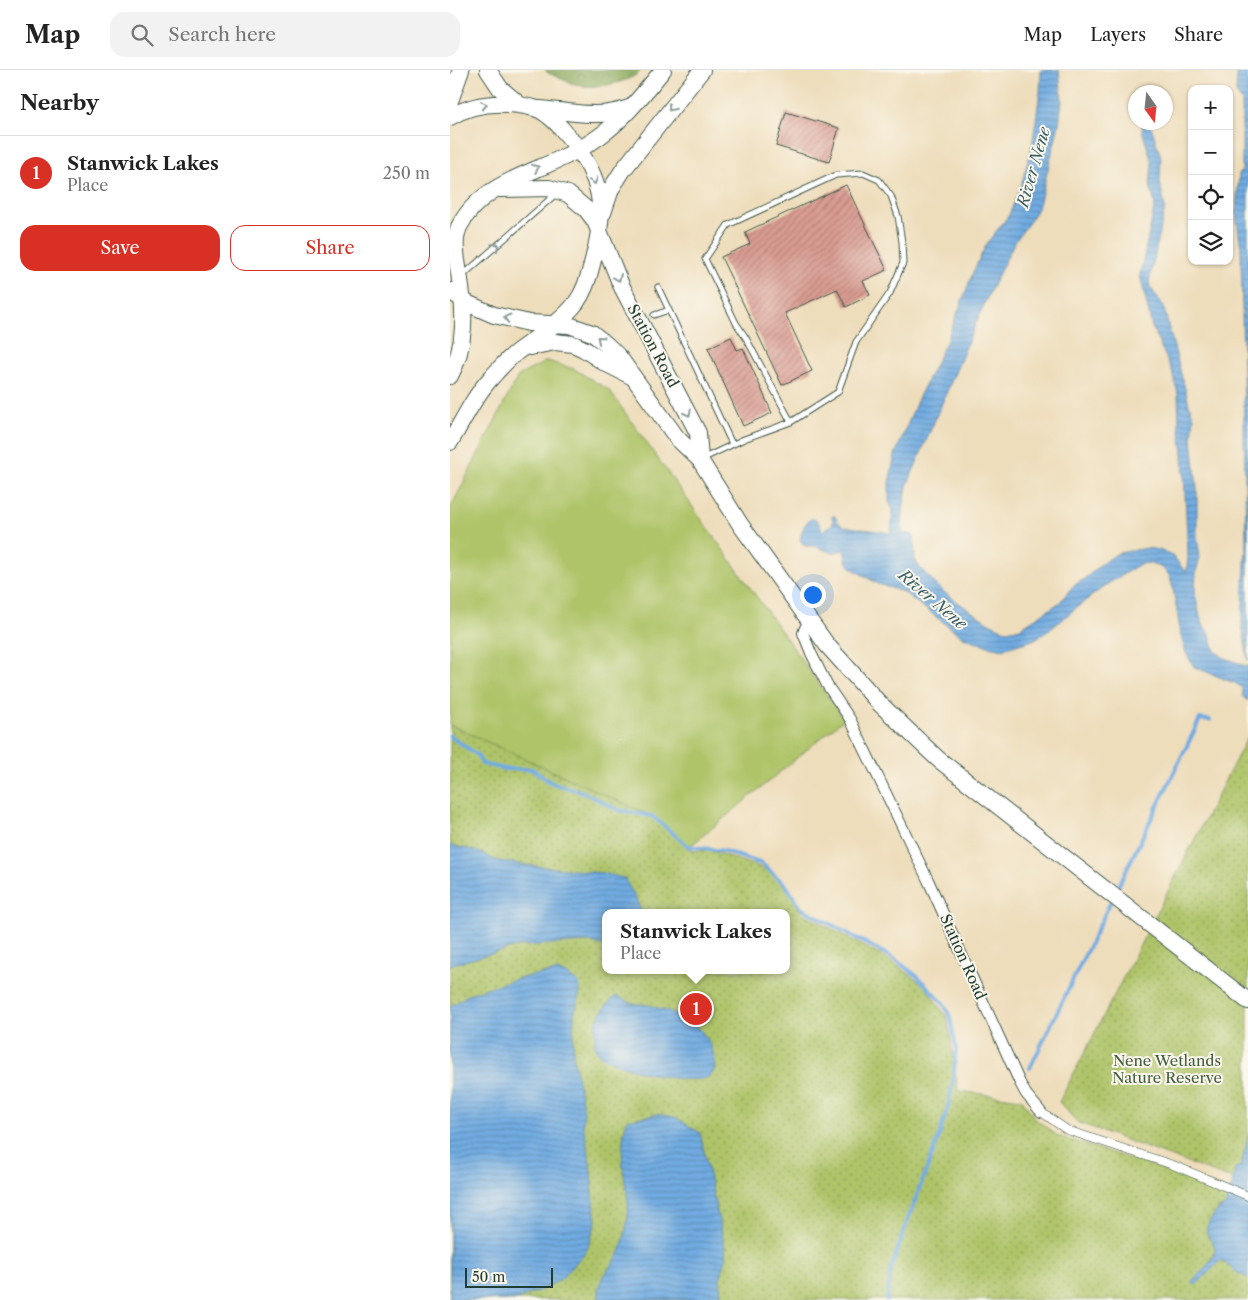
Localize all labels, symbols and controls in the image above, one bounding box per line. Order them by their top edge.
search box [110,12,460,57]
text: Map [25,20,80,49]
icon: search [128,21,156,49]
text: Search here [168,23,276,46]
text: Map [1024,24,1062,46]
text: Layers [1090,24,1146,46]
text: Share [1174,24,1223,46]
north arrow [1128,85,1173,130]
map controls [1188,85,1233,265]
button: + [1188,85,1233,130]
text: Nearby [20,90,99,115]
one-way arrow [480,100,489,110]
one-way arrow [669,102,677,111]
water label: River Nene [1011,123,1054,211]
button: − [1188,130,1233,175]
text: Stanwick Lakes [67,152,219,175]
text: 1 [32,163,40,183]
text: 250 m [383,163,430,183]
one-way arrow [532,164,540,174]
text: Place [67,175,108,195]
button: locate [1188,175,1233,220]
one-way arrow [589,176,599,185]
button: layers [1188,220,1233,265]
button: Save [20,225,220,271]
button: Share [230,225,430,271]
one-way arrow [491,243,500,252]
one-way arrow [612,273,622,282]
street label: Station Road [624,301,683,391]
one-way arrow [503,314,511,324]
one-way arrow [597,336,606,344]
one-way arrow [682,408,692,417]
water label: River Nene [893,564,972,634]
your location [800,582,826,608]
popup [602,909,790,974]
street label: Station Road [936,911,991,1003]
text: Stanwick Lakes [620,920,772,943]
text: Place [620,943,661,963]
pin: 1 [680,990,712,1028]
park label: Nene Wetlands Nature Reserve [1112,1051,1222,1087]
scale bar [465,1265,552,1288]
text: 50 m [472,1268,505,1286]

